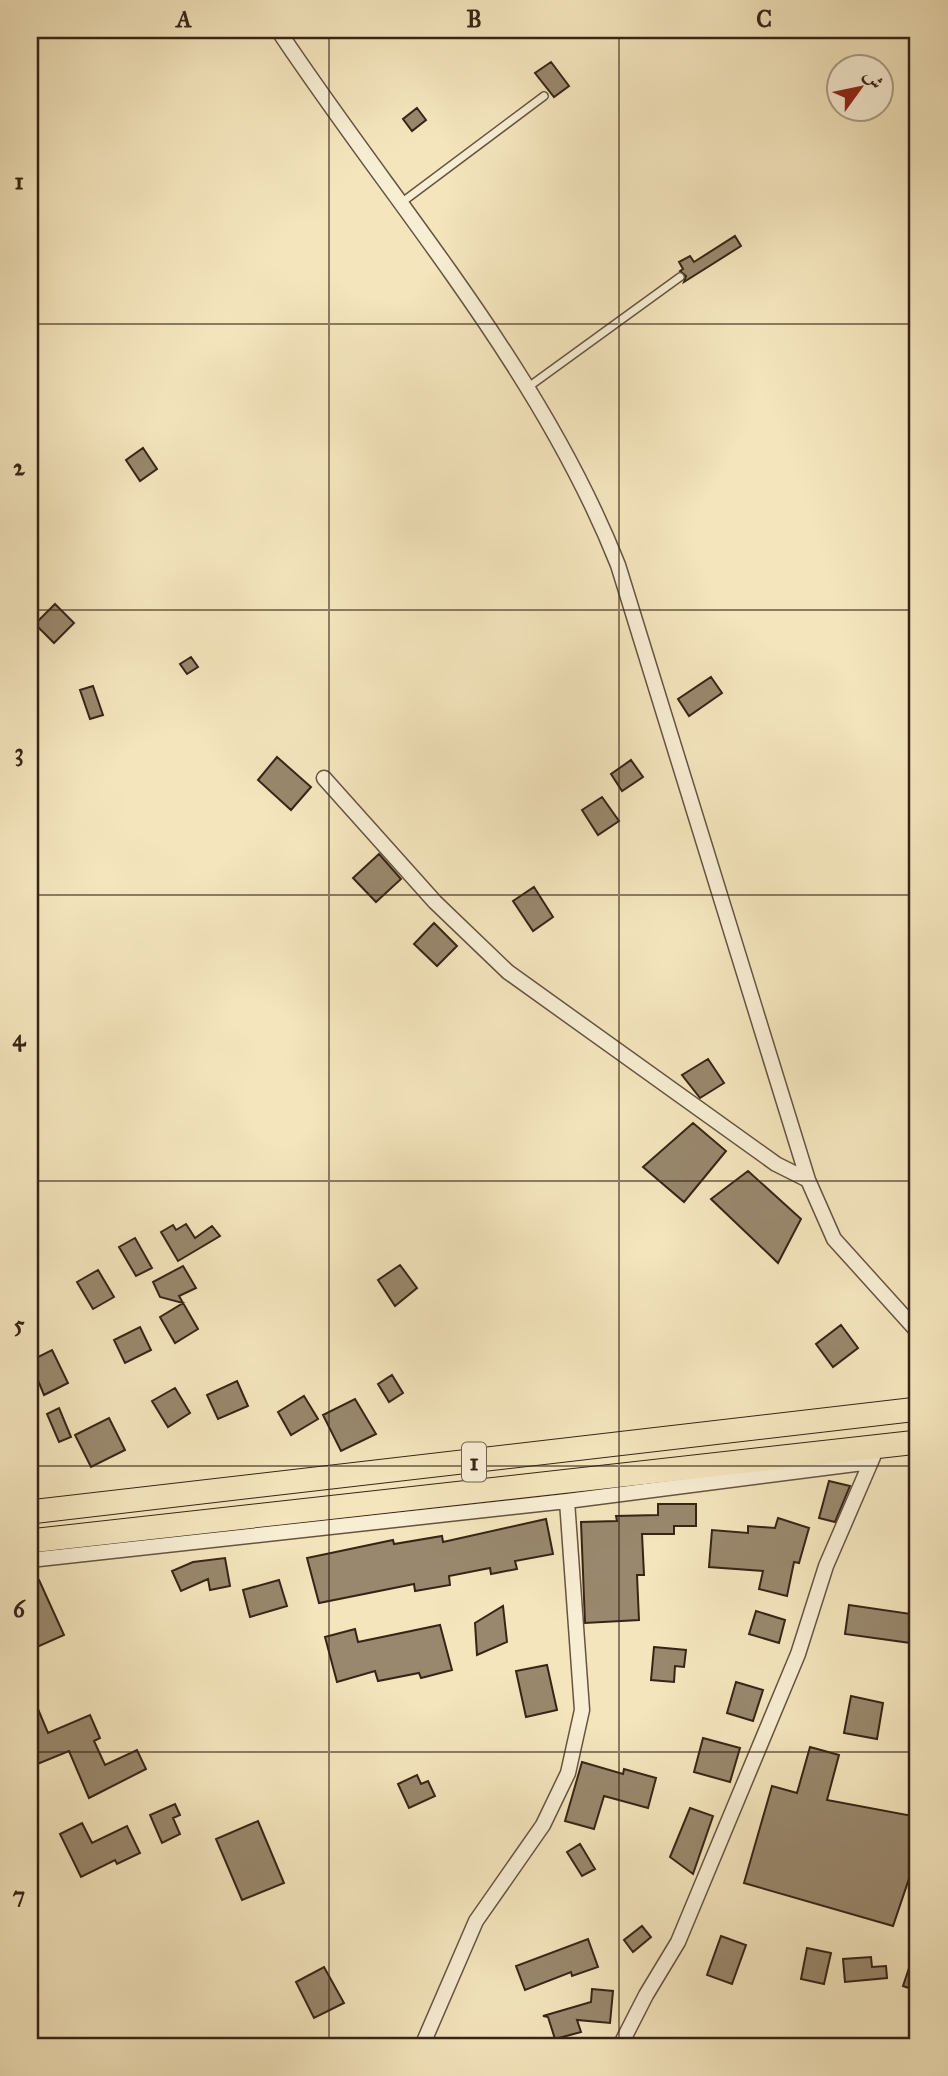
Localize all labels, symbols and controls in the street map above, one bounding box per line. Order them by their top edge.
text: A [174,5,192,33]
text: B [466,5,482,33]
text: C [756,5,772,33]
north arrow [825,52,895,122]
text: ش [859,65,889,93]
text: 1 [14,167,24,195]
text: 2 [13,453,25,481]
text: 3 [14,738,24,767]
text: 4 [13,1024,27,1052]
text: 5 [14,1310,25,1338]
road number: 1 [462,1442,486,1482]
text: 6 [13,1595,26,1623]
text: 7 [13,1881,25,1909]

